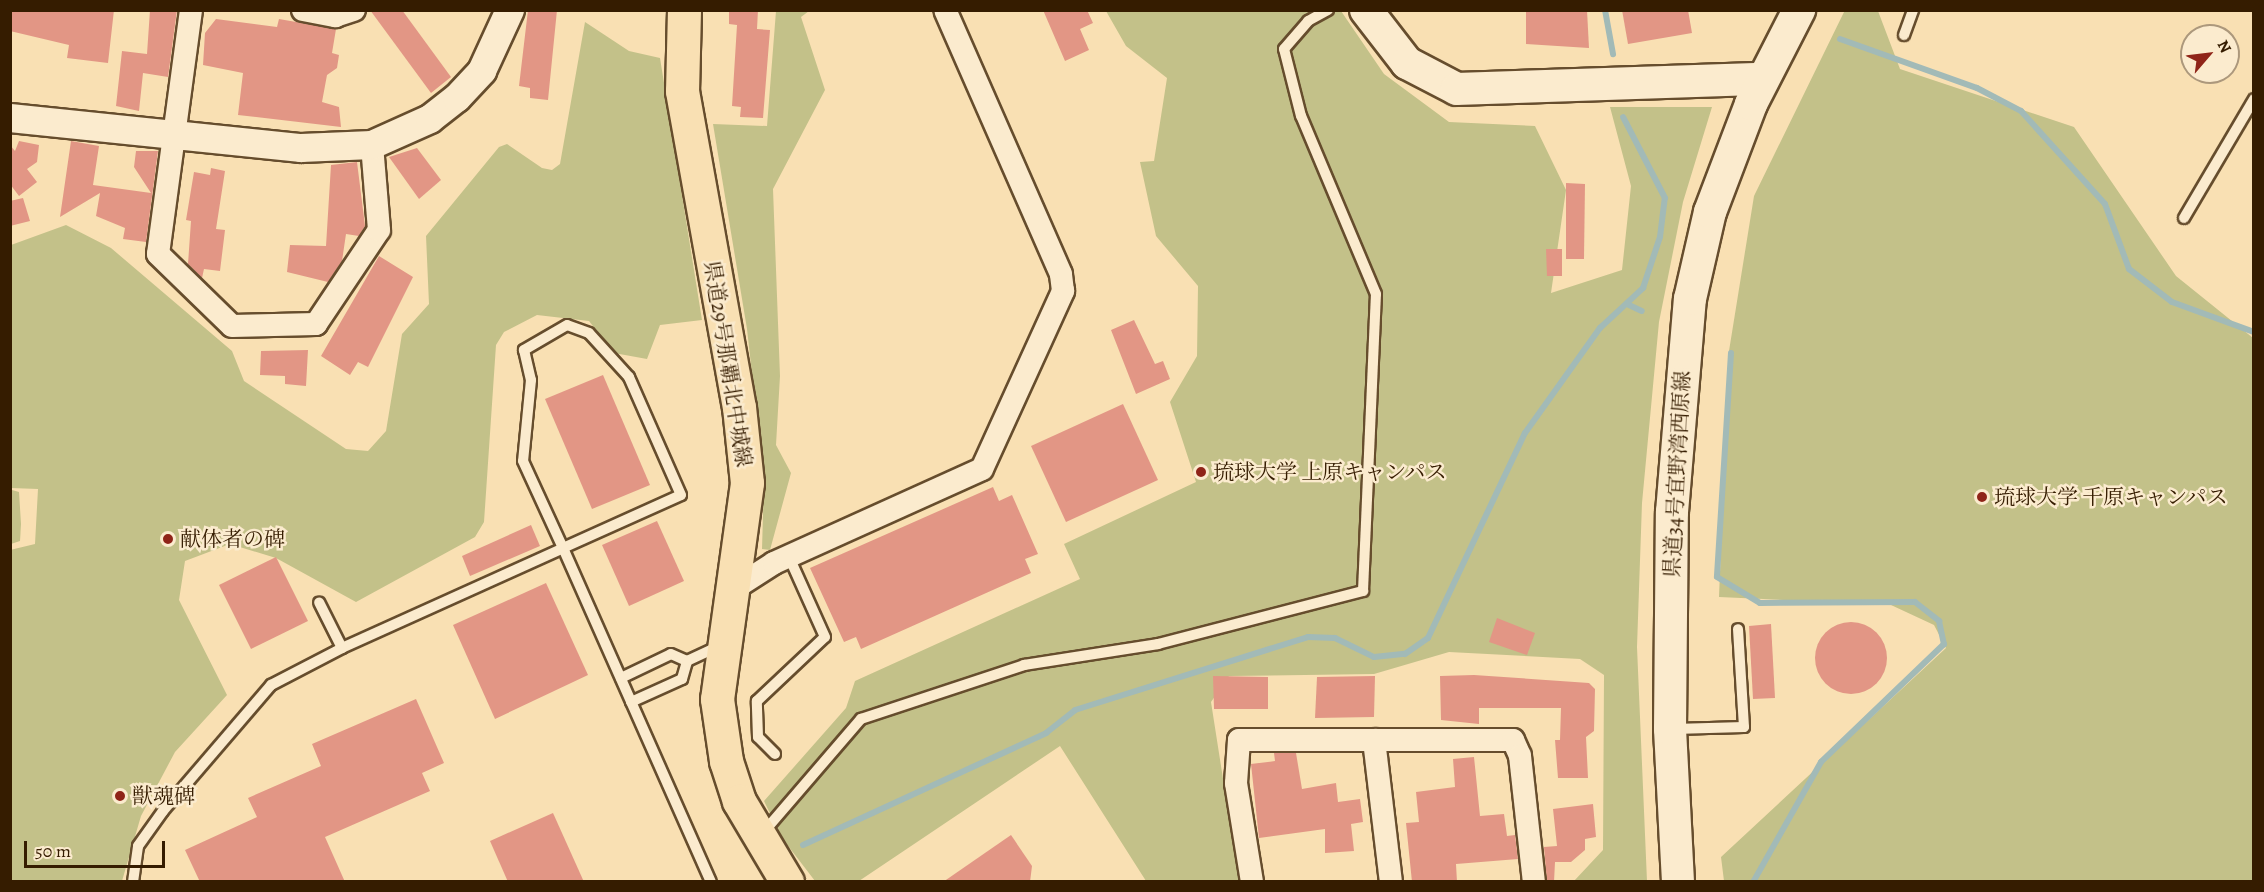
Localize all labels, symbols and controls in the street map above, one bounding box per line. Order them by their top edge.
north arrow [2180,24,2240,84]
text: N [2212,36,2237,57]
street label: 県道29号那覇北中城線 [699,259,757,469]
street label: 県道34号宜野湾西原線 [1659,370,1695,578]
place label: 琉球大学 上原キャンパス [1213,459,1448,485]
marker: 琉球大学 上原キャンパス [1194,465,1208,479]
place label: 琉球大学 千原キャンパス [1994,484,2229,510]
marker: 琉球大学 千原キャンパス [1975,490,1989,504]
place label: 献体者の碑 [180,526,285,552]
marker: 献体者の碑 [161,532,175,546]
place label: 獣魂碑 [132,783,195,809]
marker: 獣魂碑 [113,789,127,803]
scale bar [27,829,168,867]
text: 50 m [35,839,71,863]

